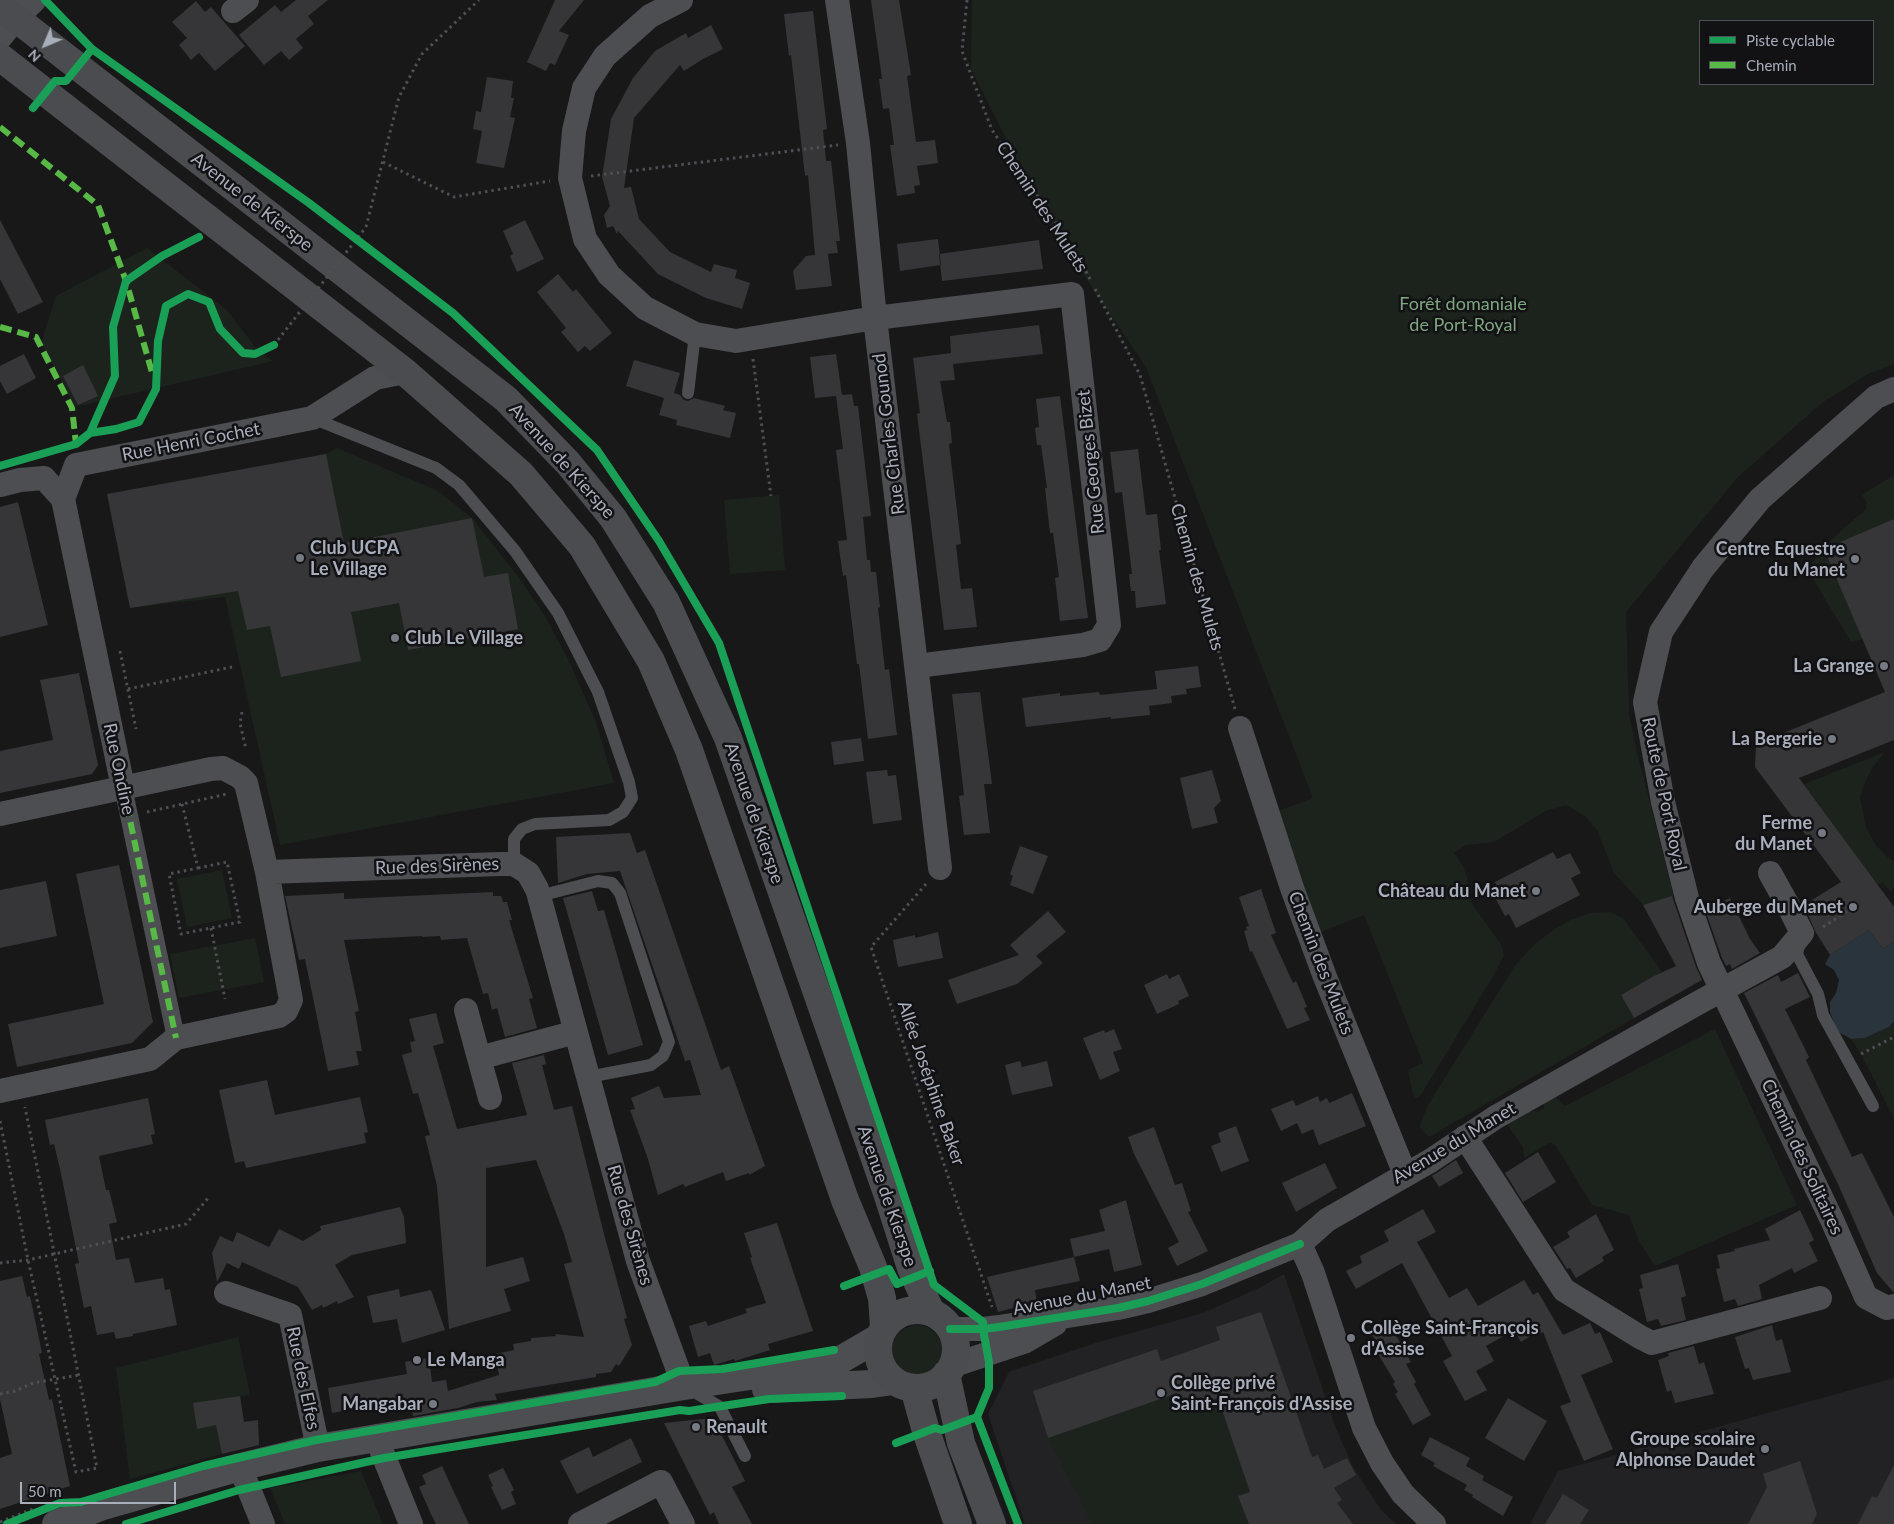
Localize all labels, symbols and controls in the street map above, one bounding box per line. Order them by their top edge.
north arrow [20,20,70,70]
legend [1699,20,1874,85]
text: Piste cyclable [1746,31,1835,49]
text: N [24,46,44,66]
text: Chemin [1746,56,1797,74]
street label: Chemin des Mulets [992,137,1092,277]
street label: Avenue de Kierspe [187,148,317,256]
park label: Forêt domaniale de Port-Royal [1399,293,1527,336]
street label: Rue Charles Gounod [868,352,910,516]
street label: Rue Georges Bizet [1073,389,1109,535]
street label: Avenue de Kierspe [504,399,620,523]
street label: Rue Henri Cochet [120,418,262,466]
street label: Chemin des Mulets [1166,501,1228,653]
place label: Club UCPA Le Village [310,537,399,580]
place label: Centre Equestre du Manet [1716,538,1845,580]
marker: Club UCPA Le Village [294,552,306,564]
marker: Centre Equestre du Manet [1849,553,1861,565]
place label: Club Le Village [405,627,523,649]
marker: Club Le Village [389,632,401,644]
place label: La Grange [1793,655,1874,677]
marker: La Grange [1878,660,1890,672]
street label: Route de Port Royal [1637,715,1691,873]
street label: Rue Ondine [99,721,139,817]
place label: La Bergerie [1731,728,1822,750]
marker: La Bergerie [1826,733,1838,745]
street label: Avenue de Kierspe [720,740,788,886]
place label: Ferme du Manet [1735,812,1812,854]
marker: Ferme du Manet [1816,827,1828,839]
street label: Rue des Sirènes [375,853,499,879]
place label: Château du Manet [1378,880,1526,902]
marker: Château du Manet [1530,885,1542,897]
street label: Chemin des Mulets [1284,888,1358,1038]
place label: Auberge du Manet [1694,896,1843,918]
marker: Auberge du Manet [1847,901,1859,913]
street label: Allée Joséphine Baker [893,998,969,1168]
street label: Chemin des Solitaires [1756,1076,1848,1238]
street label: Avenue du Manet [1388,1098,1520,1188]
street label: Avenue de Kierspe [853,1123,921,1269]
street label: Rue des Sirènes [603,1162,657,1288]
street label: Avenue du Manet [1011,1272,1153,1320]
place label: Collège Saint-François d'Assise [1361,1317,1539,1360]
street label: Rue des Elfes [282,1324,324,1432]
marker: Collège Saint-François d'Assise [1345,1332,1357,1344]
place label: Le Manga [427,1349,505,1371]
marker: Le Manga [411,1354,423,1366]
place label: Collège privé Saint-François d'Assise [1171,1372,1352,1415]
marker: Collège privé Saint-François d'Assise [1155,1387,1167,1399]
place label: Mangabar [342,1393,423,1415]
marker: Mangabar [427,1398,439,1410]
place label: Renault [706,1416,767,1438]
marker: Renault [690,1421,702,1433]
place label: Groupe scolaire Alphonse Daudet [1616,1428,1755,1470]
marker: Groupe scolaire Alphonse Daudet [1759,1443,1771,1455]
scale bar [22,1472,179,1504]
text: 50 m [28,1482,62,1500]

